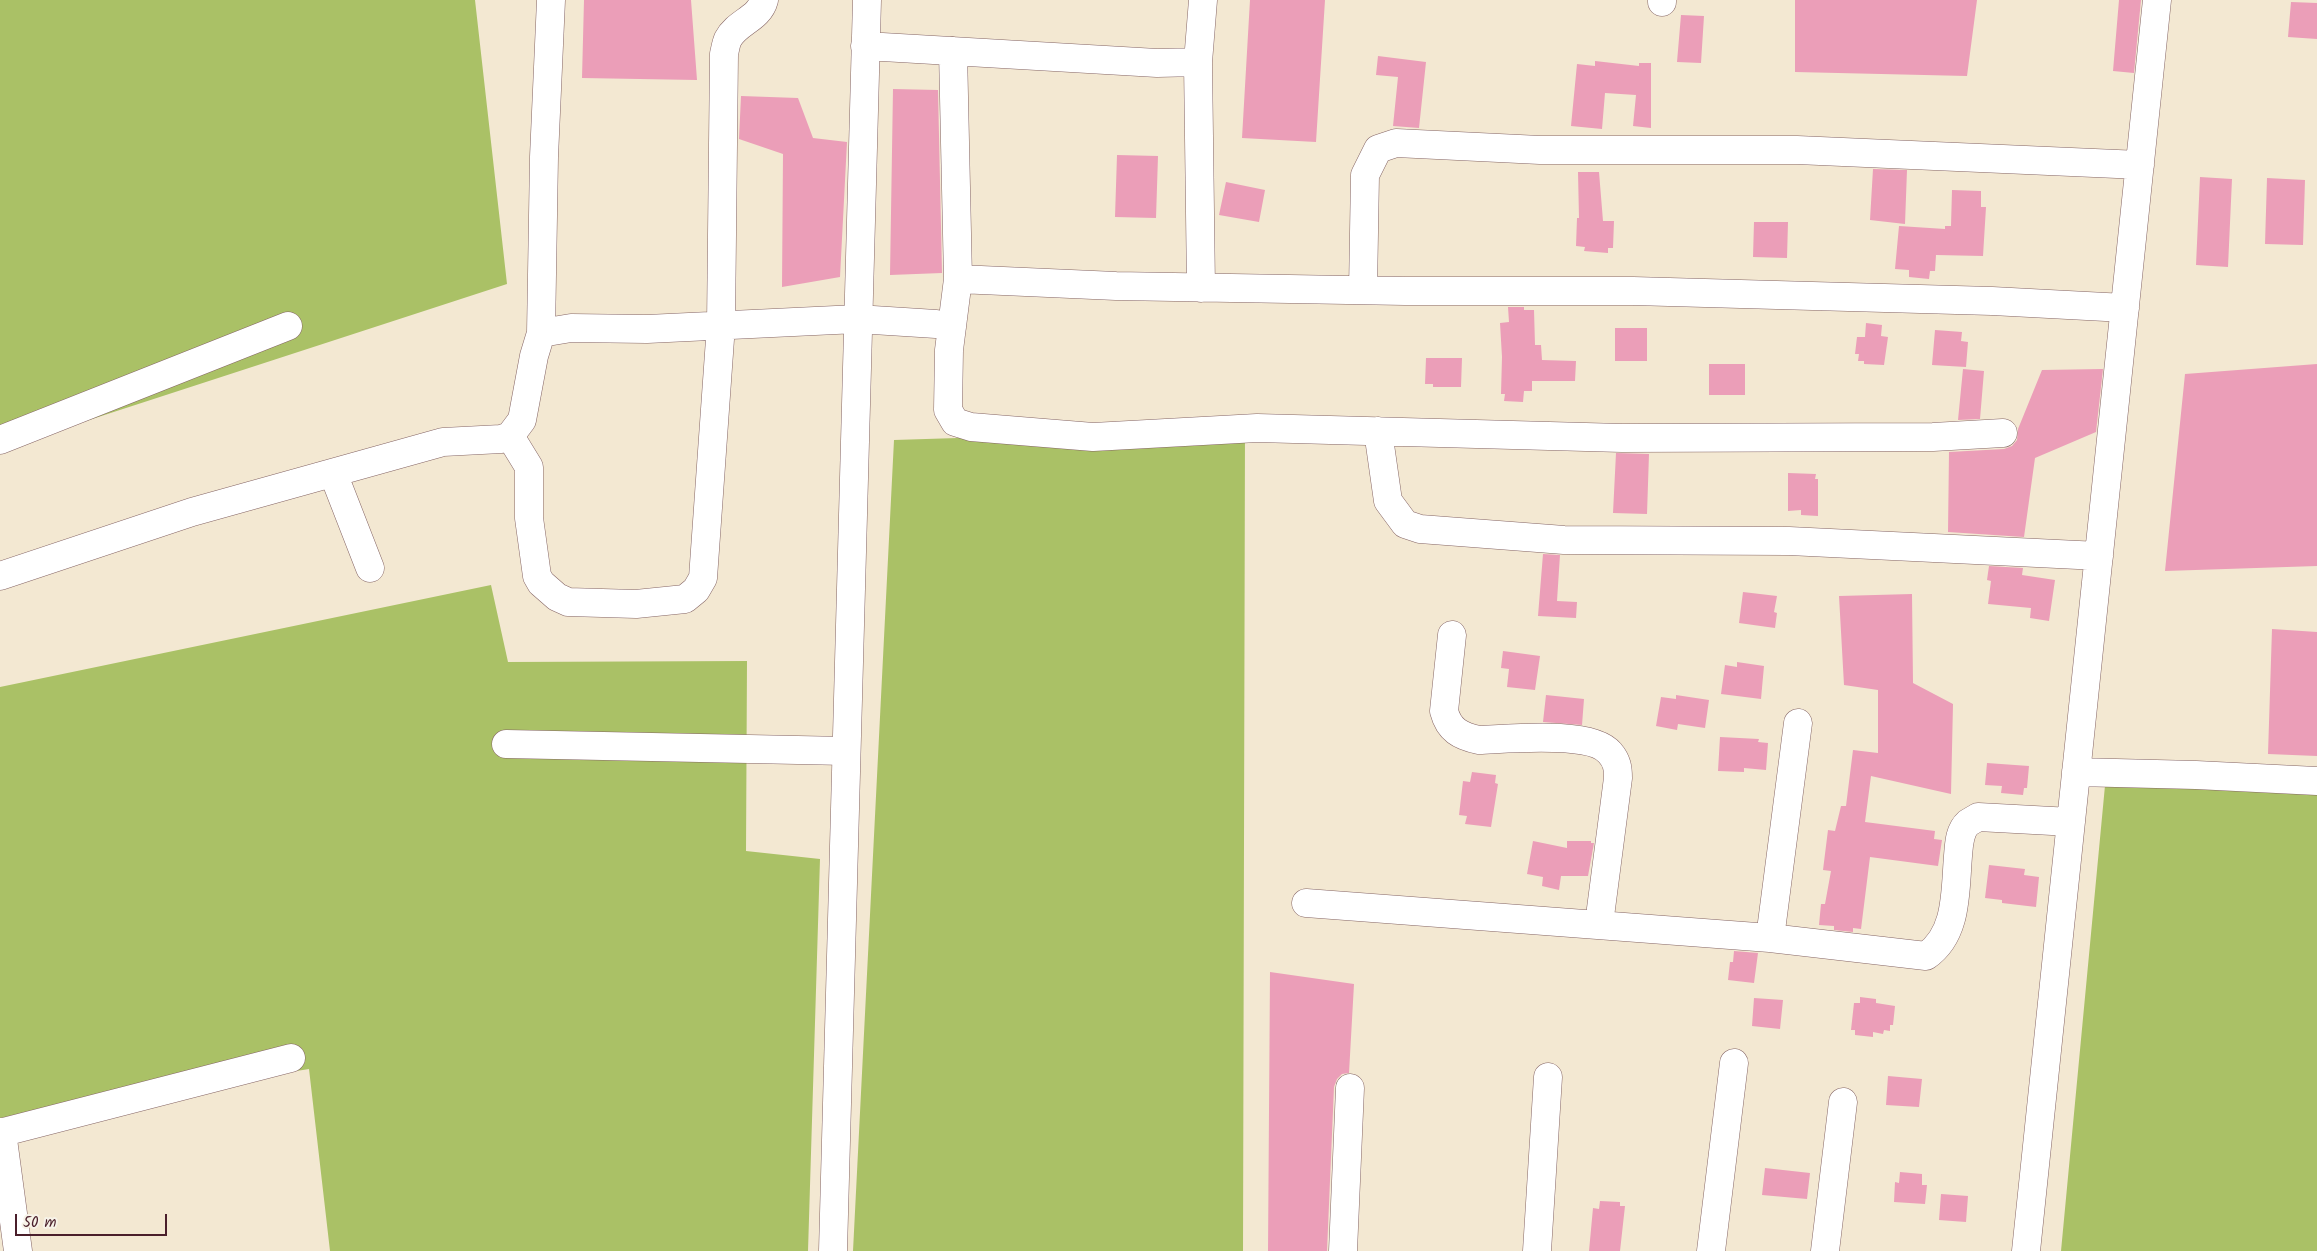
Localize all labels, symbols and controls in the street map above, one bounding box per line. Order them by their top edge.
scale bar [18,1204,170,1236]
text: 50 m [23,1211,57,1235]

